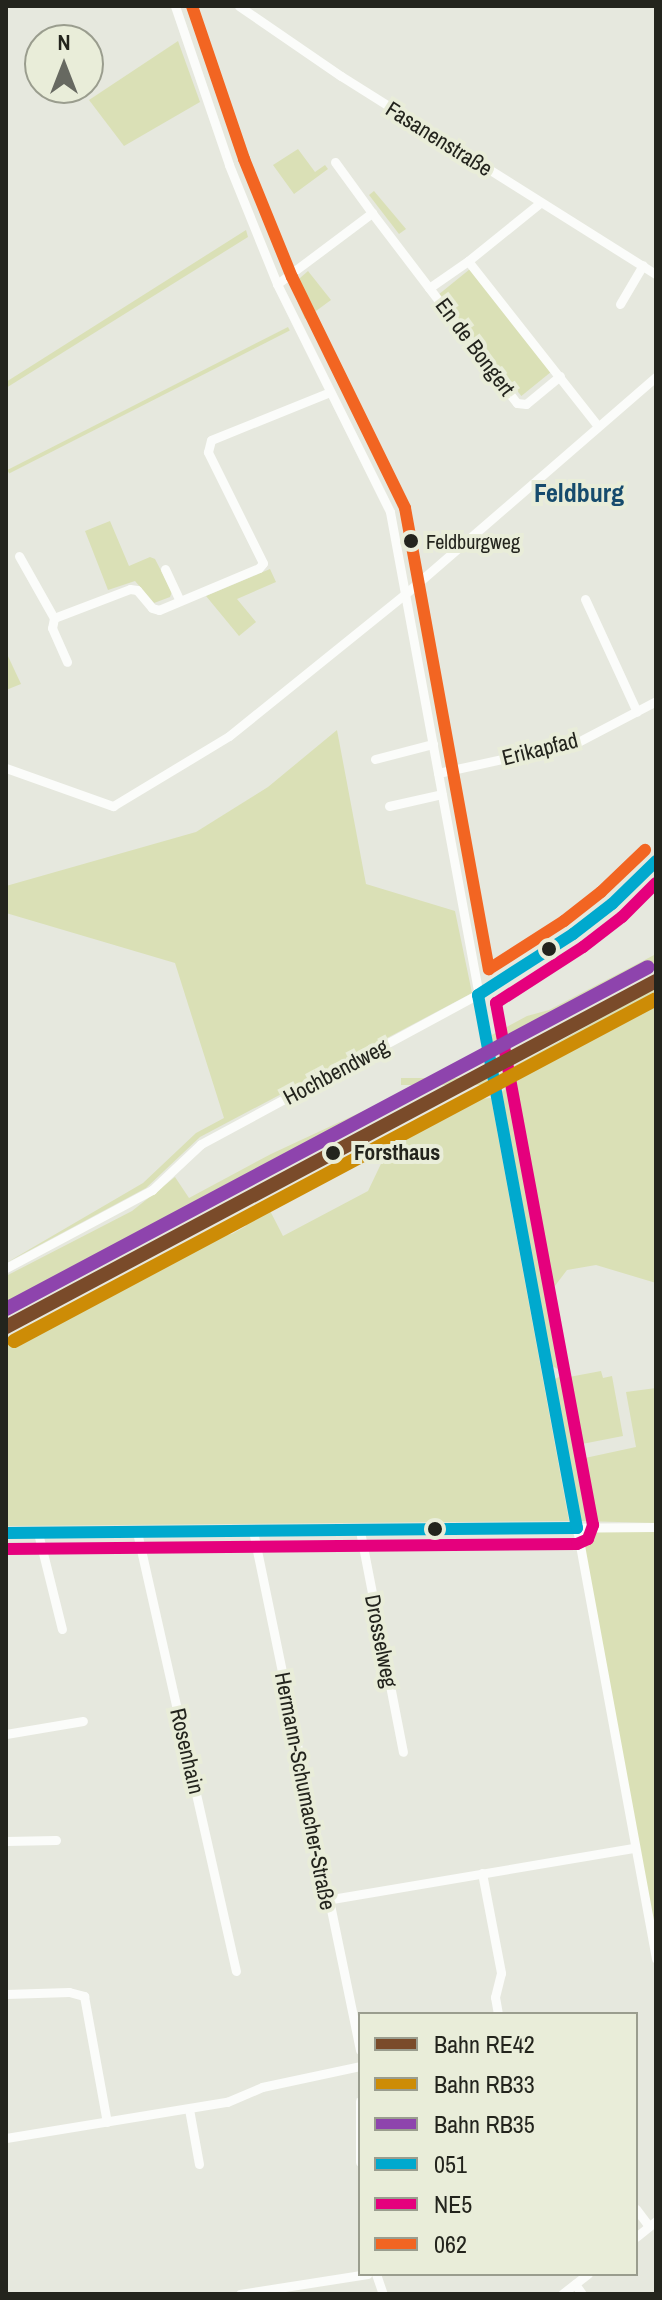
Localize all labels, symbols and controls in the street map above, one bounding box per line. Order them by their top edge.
north arrow [24,24,104,104]
text: N [57,27,71,57]
street label: Fasanenstraße [381,96,497,182]
street label: En de Bongert [430,293,520,401]
district label: Feldburg [534,477,624,509]
place label: Feldburgweg [426,529,520,553]
marker: Feldburgweg [403,533,419,549]
street label: Erikapfad [499,727,581,771]
unlabelled marker [541,941,557,957]
street label: Hochbendweg [279,1033,393,1111]
marker: Forsthaus [319,1139,347,1167]
place label: Forsthaus [354,1140,440,1166]
unlabelled marker [427,1521,443,1537]
street label: Drosselweg [359,1592,403,1690]
street label: Hermann-Schumacher-Straße [269,1670,341,1912]
street label: Rosenhain [164,1706,210,1796]
legend [358,2012,638,2276]
text: Bahn RE42 [434,2028,535,2060]
text: Bahn RB33 [434,2068,535,2100]
text: Bahn RB35 [434,2108,535,2140]
text: 051 [434,2148,467,2180]
text: NE5 [434,2188,472,2220]
text: 062 [434,2228,467,2260]

